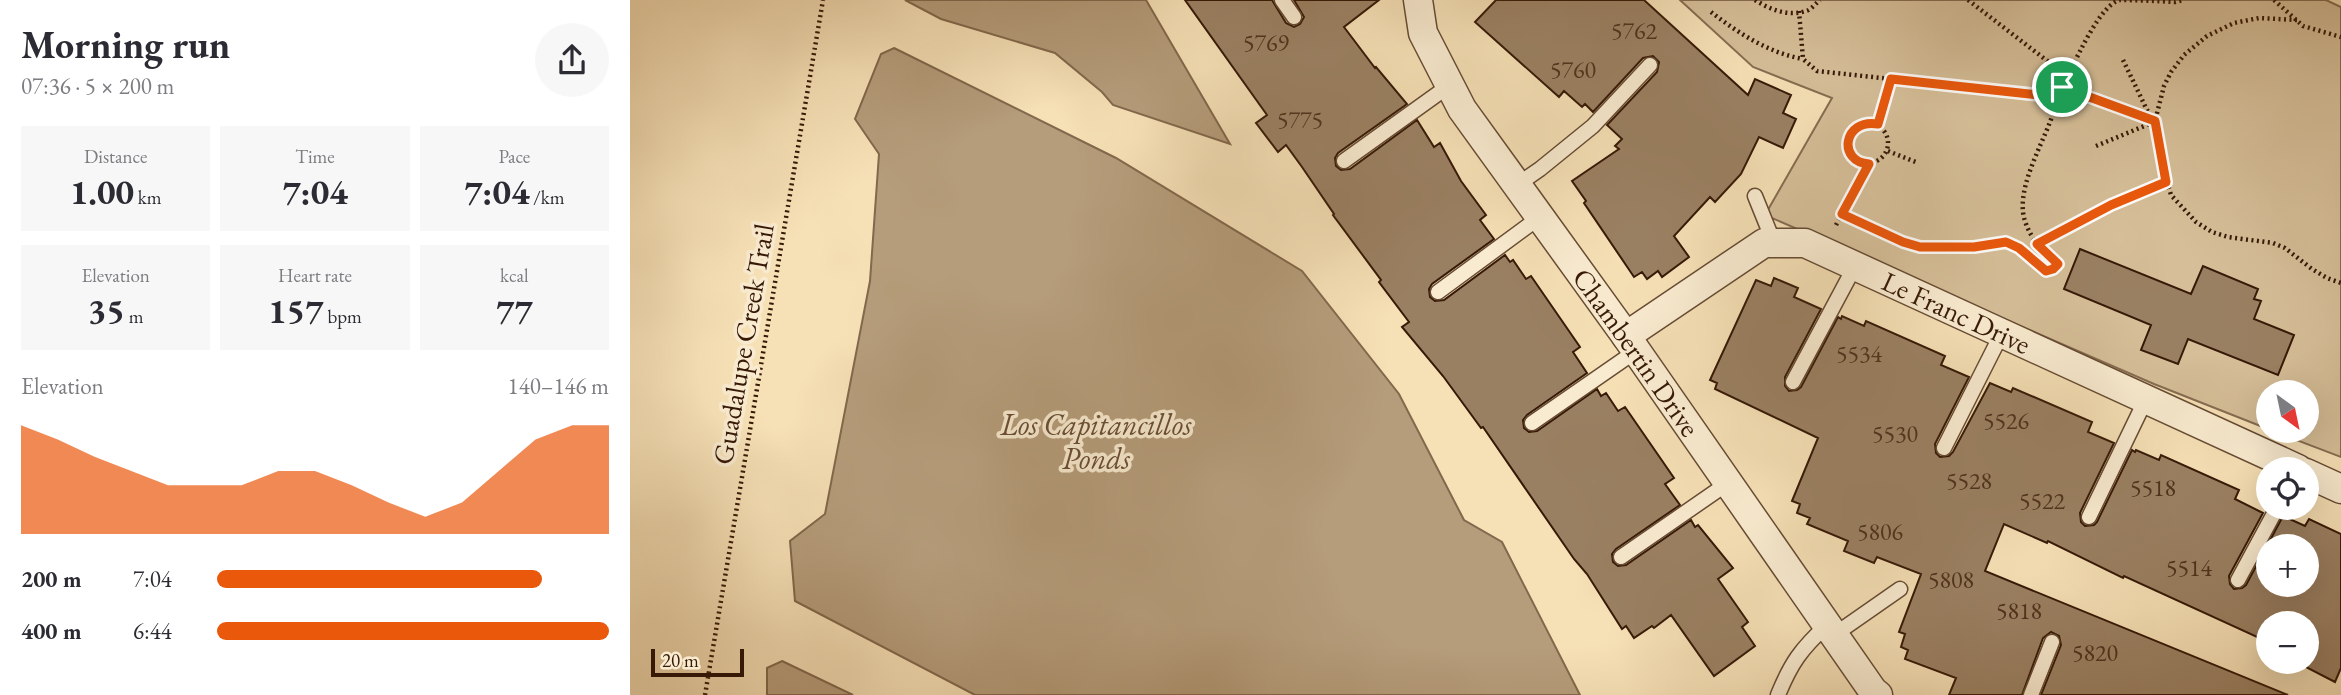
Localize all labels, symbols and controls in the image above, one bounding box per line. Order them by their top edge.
house number: 5762 [1611,15,1658,46]
text: Morning run [21,20,230,69]
button: share [535,23,609,97]
house number: 5769 [1243,27,1290,58]
house number: 5760 [1550,54,1596,85]
pin [2032,57,2092,117]
icon: arrive [2043,68,2081,106]
text: 07:36 · 5 × 200 m [21,71,174,101]
house number: 5775 [1277,104,1323,135]
text: Distance [84,144,147,169]
text: Time [295,144,335,169]
text: Pace [498,144,530,169]
text: 1.00 [70,169,134,214]
text: 7:04 [282,169,348,214]
text: 7:04 [464,169,529,214]
text: km [134,185,162,210]
text: /km [529,185,565,210]
street label: Guadalupe Creek Trail [704,221,782,467]
street label: Chambertin Drive [1565,261,1708,443]
text: Elevation [81,263,150,288]
text: Heart rate [278,263,352,288]
text: kcal [500,263,529,288]
street label: Le Franc Drive [1876,263,2036,362]
text: 35 [88,288,125,333]
text: 157 [268,288,324,333]
text: 77 [496,288,533,333]
text: m [125,304,143,329]
text: bpm [324,304,362,329]
house number: 5534 [1836,338,1883,369]
text: Elevation [21,371,104,401]
text: 140–146 m [508,371,609,401]
north arrow [2256,380,2319,443]
map controls [2256,380,2319,674]
water label: Los Capitancillos Ponds [999,405,1192,478]
house number: 5526 [1983,405,2029,436]
house number: 5530 [1872,418,1918,449]
button: locate [2256,457,2319,520]
house number: 5528 [1946,465,1992,496]
house number: 5518 [2130,472,2176,503]
house number: 5522 [2019,485,2066,516]
house number: 5806 [1857,516,1903,547]
button: + [2256,534,2319,597]
house number: 5514 [2166,552,2213,583]
text: 200 m [21,564,82,594]
text: 7:04 [133,564,172,594]
house number: 5808 [1928,564,1974,595]
house number: 5818 [1996,595,2042,626]
button: − [2256,611,2319,674]
text: 400 m [21,616,82,646]
text: 6:44 [133,616,172,646]
house number: 5820 [2072,637,2118,668]
scale bar [651,646,744,678]
text: 20 m [662,648,699,673]

